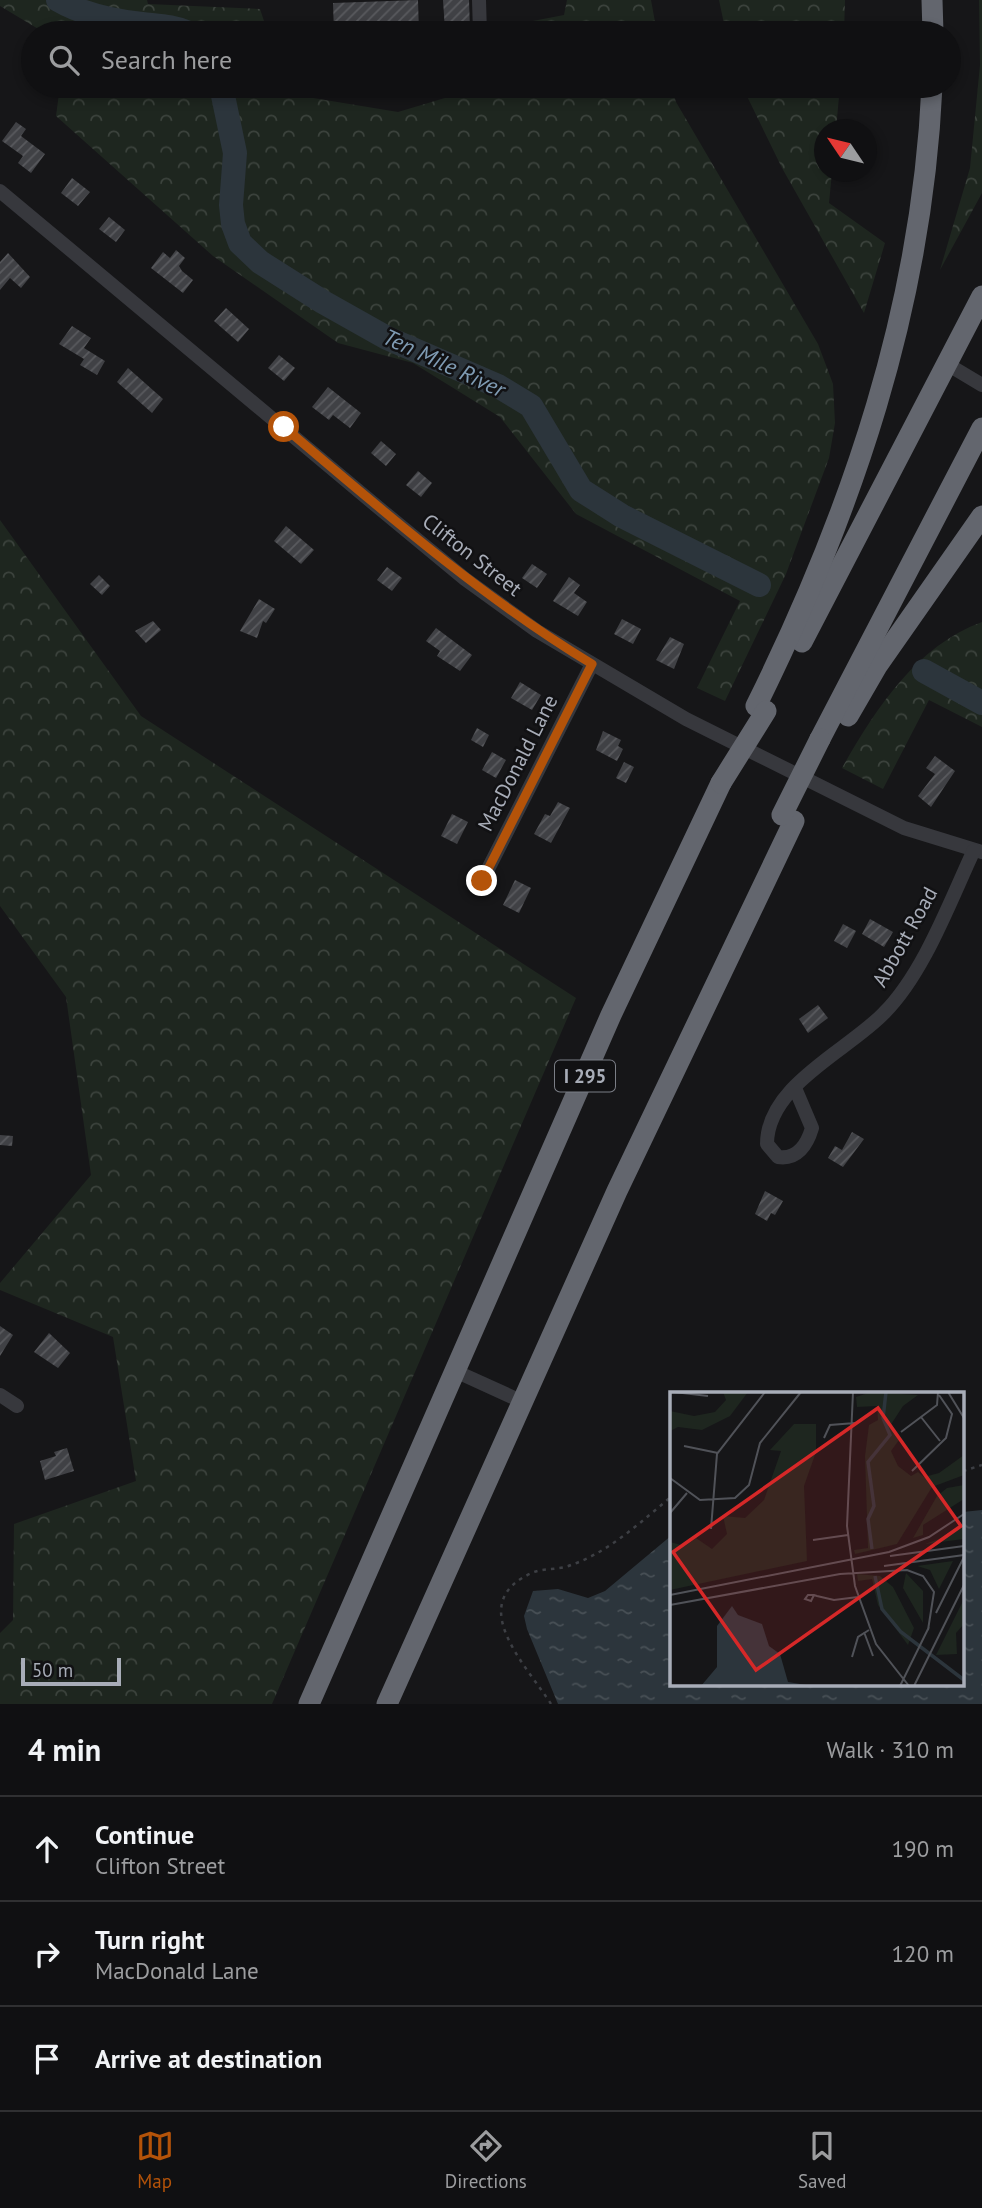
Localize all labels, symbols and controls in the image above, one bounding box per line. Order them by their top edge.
search box [21,21,961,98]
icon: search [45,41,83,79]
text: Search here [101,43,232,76]
north arrow [814,119,877,182]
water label: Ten Mile River [379,322,511,404]
route start [268,411,299,442]
street label: Clifton Street [417,507,528,602]
street label: MacDonald Lane [472,690,564,835]
route end [466,865,497,896]
street label: Abbott Road [866,882,943,992]
road number: I 295 [555,1060,615,1092]
inset map [670,1392,964,1686]
scale bar [21,1655,121,1687]
text: 50 m [32,1658,73,1682]
text: 4 min [28,1730,101,1769]
text: Walk · 310 m [827,1735,954,1764]
text: Continue [95,1818,194,1851]
icon: ahead [28,1830,66,1868]
text: 190 m [892,1834,954,1863]
text: Clifton Street [95,1851,225,1880]
text: Turn right [95,1923,204,1956]
icon: right [28,1935,66,1973]
text: 120 m [892,1939,954,1968]
text: MacDonald Lane [95,1956,259,1985]
icon: arrive [28,2040,66,2078]
text: Arrive at destination [95,2042,322,2075]
tab: Map [136,2127,174,2193]
tab: Directions [445,2127,527,2193]
tab: Saved [798,2127,846,2193]

